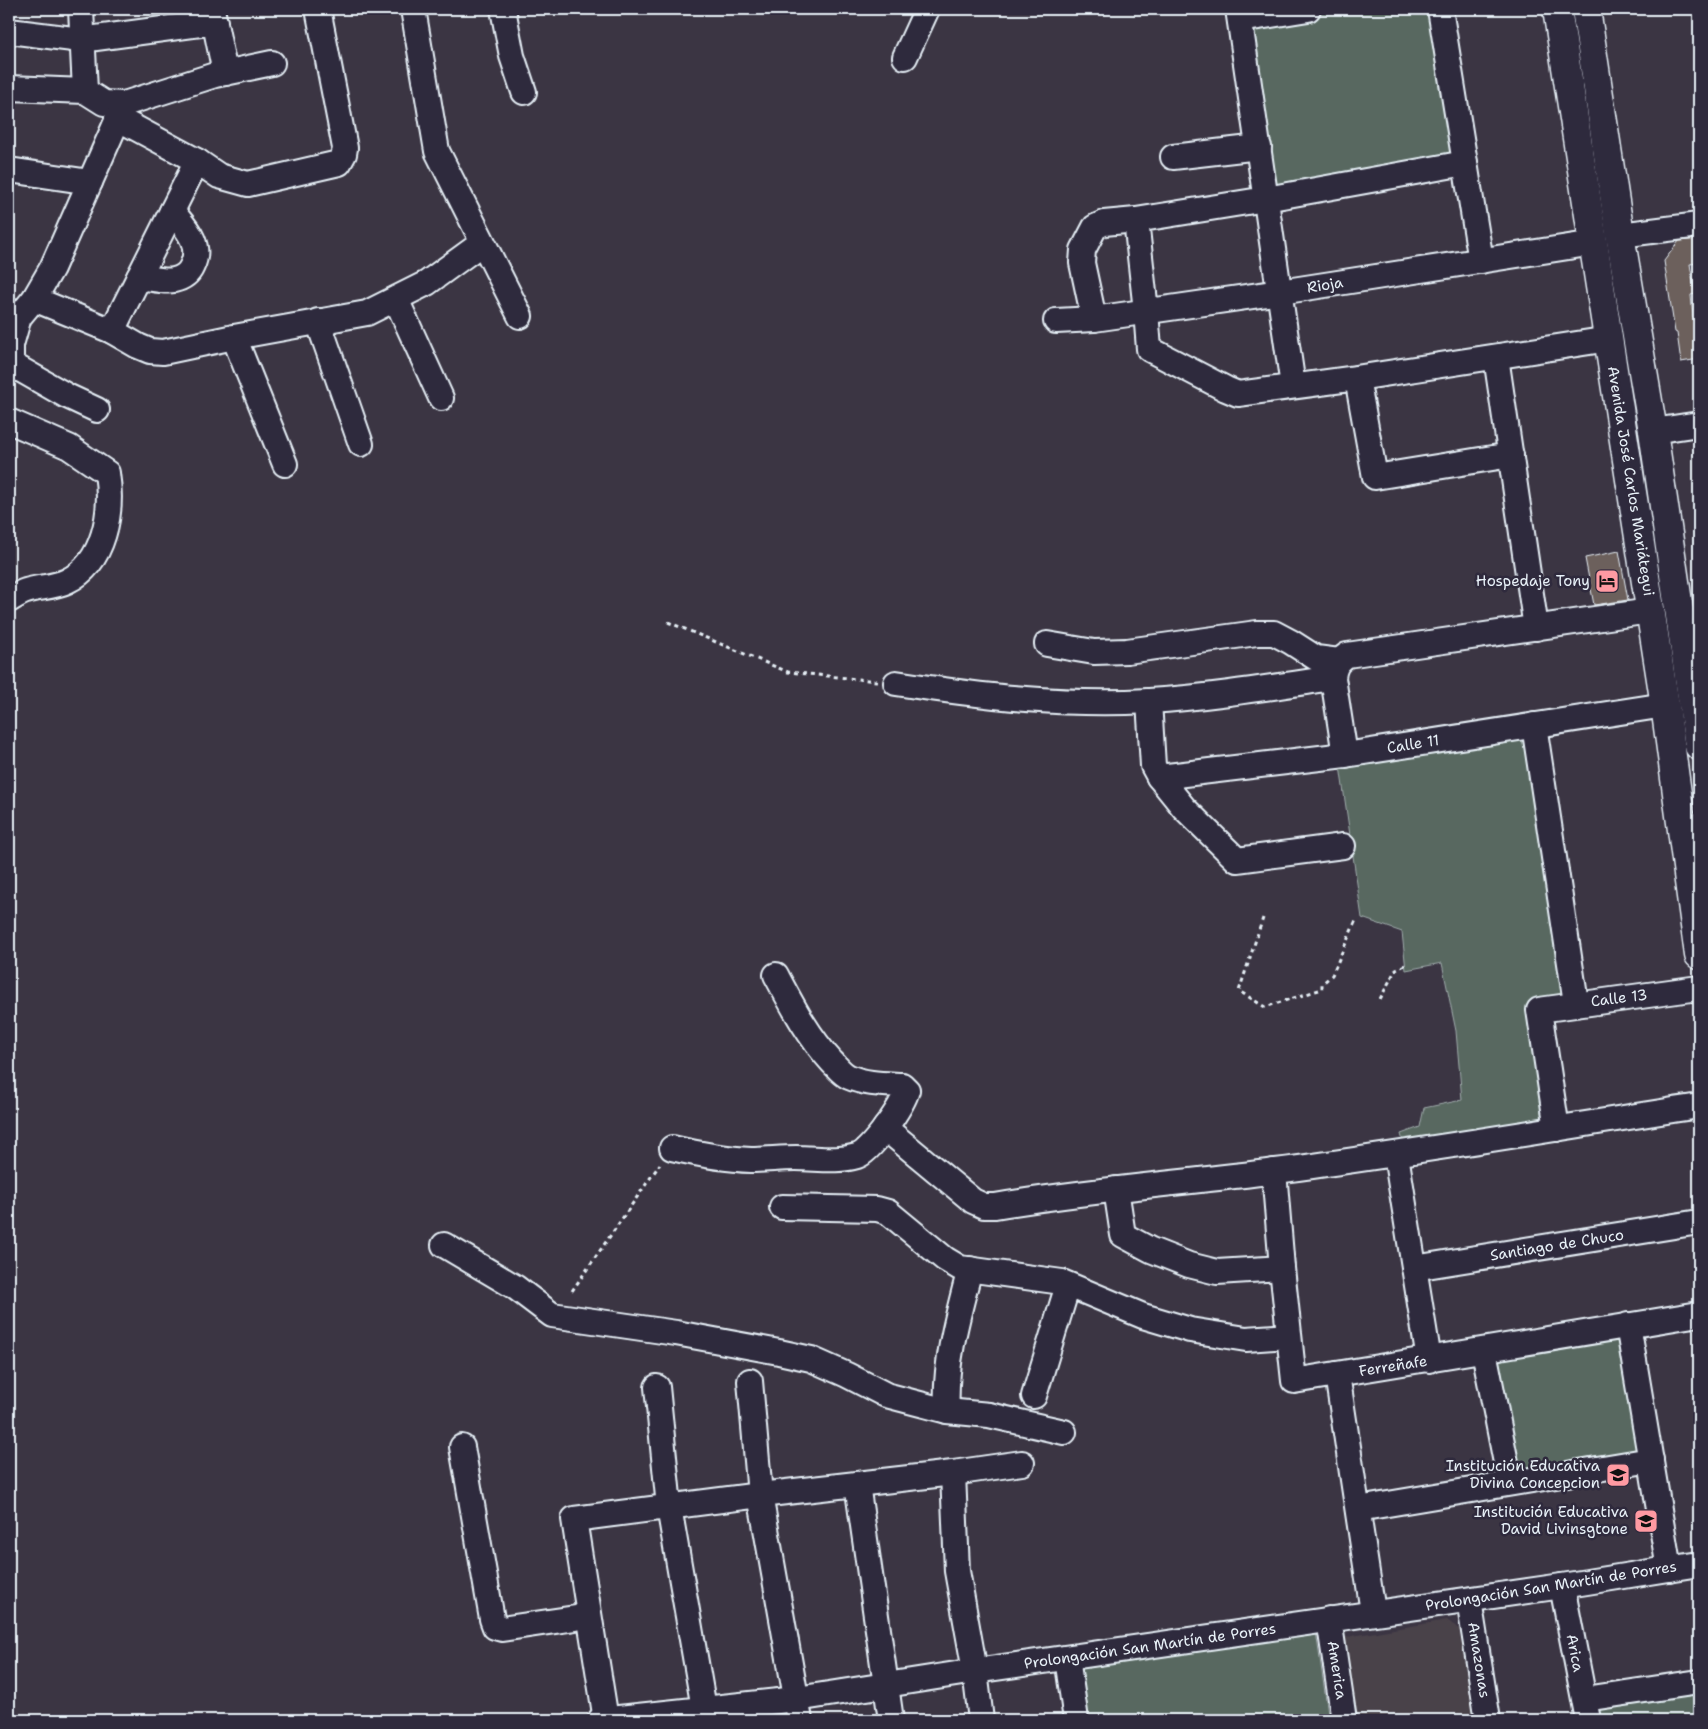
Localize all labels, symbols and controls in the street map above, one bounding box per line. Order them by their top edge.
street label: Rioja [1305,272,1345,298]
street label: Avenida José Carlos Mariátegui [1603,365,1659,597]
hotel icon: Hospedaje Tony [1594,568,1620,594]
place label: Hospedaje Tony [1476,571,1590,591]
street label: Calle 11 [1385,730,1441,758]
street label: Calle 13 [1590,985,1648,1011]
street label: Santiago de Chuco [1489,1225,1625,1265]
street label: Ferreñafe [1357,1351,1429,1381]
place label: Institución Educativa Divina Concepcion [1446,1456,1601,1493]
school or university icon: Institución Educativa Divina Concepcion [1605,1462,1631,1488]
place label: Institución Educativa David Livinsgtone [1474,1502,1629,1539]
school or university icon: Institución Educativa David Livinsgtone [1633,1508,1659,1534]
street label: Prolongación San Martín de Porres [1424,1556,1678,1616]
street label: Prolongación San Martín de Porres [1023,1618,1277,1674]
street label: Amazonas [1463,1621,1495,1699]
street label: Arica [1562,1632,1589,1674]
street label: America [1323,1639,1352,1701]

